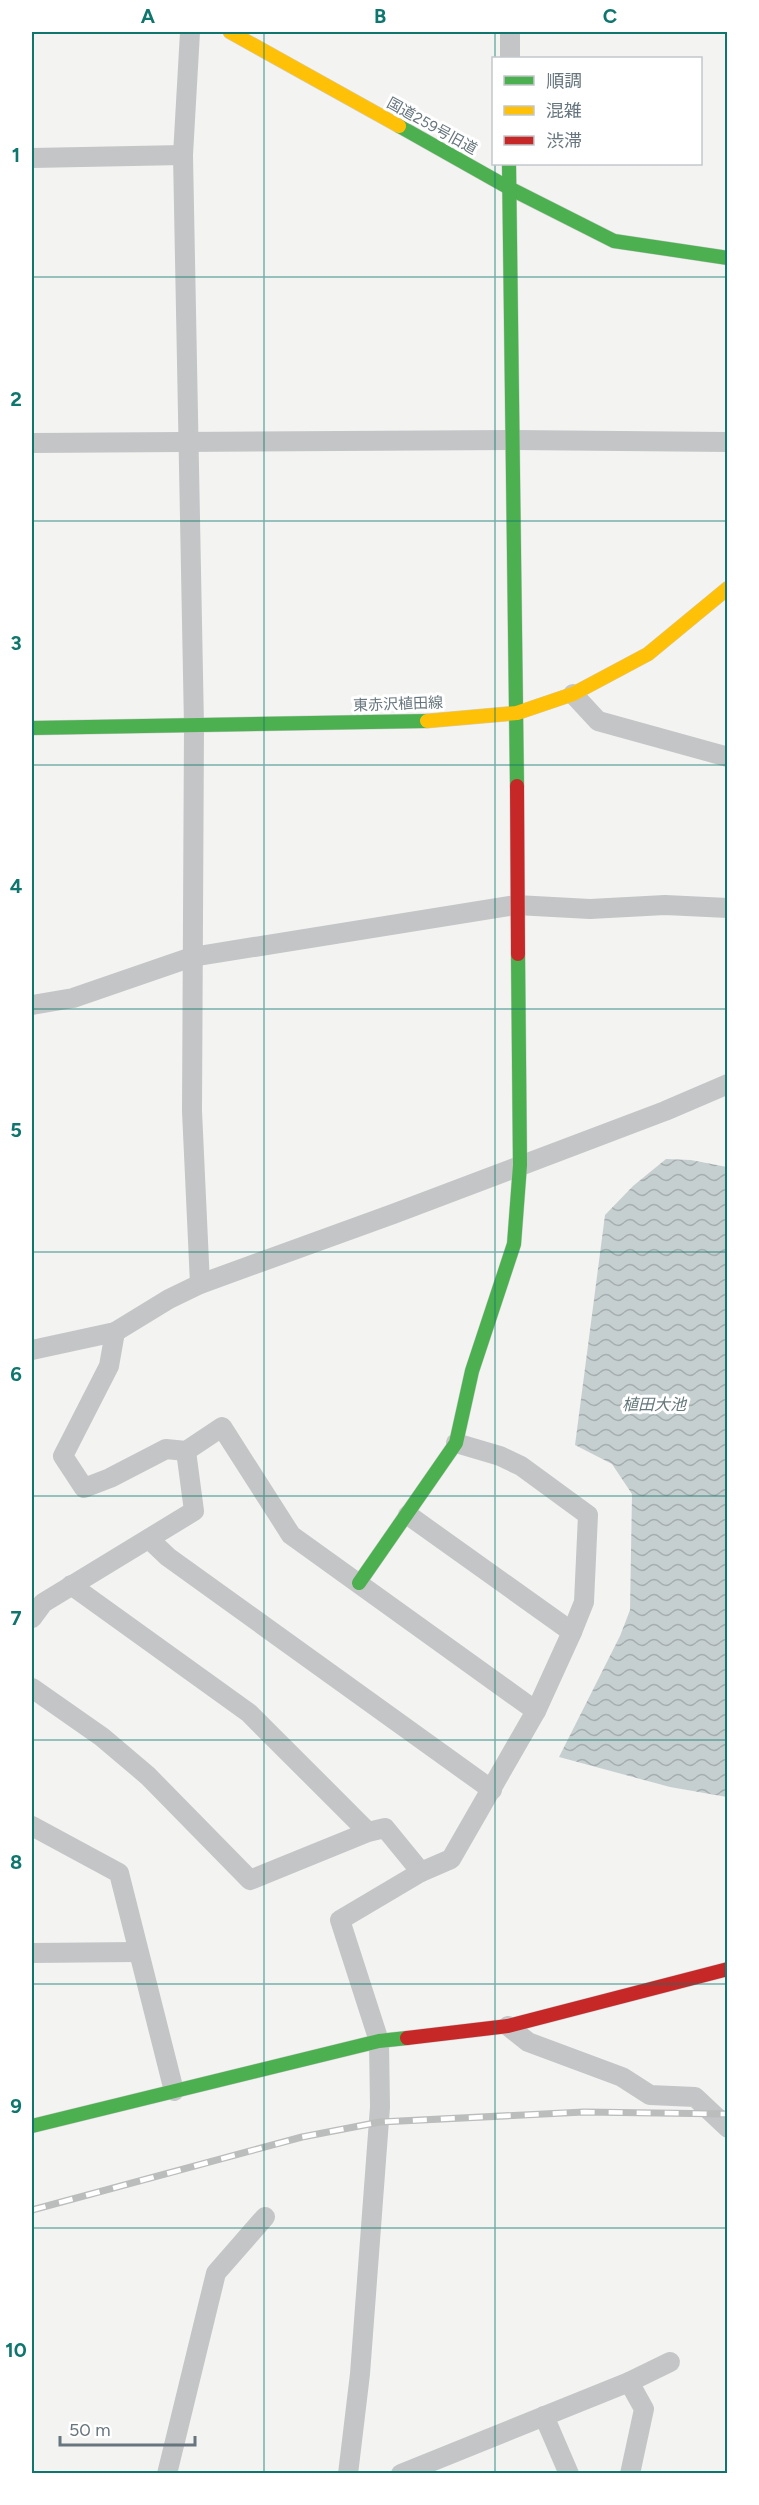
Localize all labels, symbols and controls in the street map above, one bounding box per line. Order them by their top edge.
text: A [141,4,156,28]
text: B [374,4,386,28]
text: C [603,4,617,28]
legend [492,57,702,165]
text: 順調 [546,70,582,92]
street label: 国道259号旧道 [384,94,480,158]
text: 混雑 [546,100,582,122]
text: 渋滞 [546,130,582,152]
text: 1 [12,143,20,167]
text: 2 [10,387,22,411]
text: 3 [10,631,22,655]
street label: 東赤沢植田線 [353,693,443,715]
text: 4 [10,874,23,898]
text: 5 [10,1118,22,1142]
text: 6 [10,1362,22,1386]
water label: 植田大池 [622,1395,688,1414]
text: 7 [10,1606,22,1630]
text: 8 [10,1850,22,1874]
text: 9 [10,2094,22,2118]
text: 10 [5,2338,27,2362]
scale bar [60,2409,195,2447]
text: 50 m [69,2419,111,2441]

